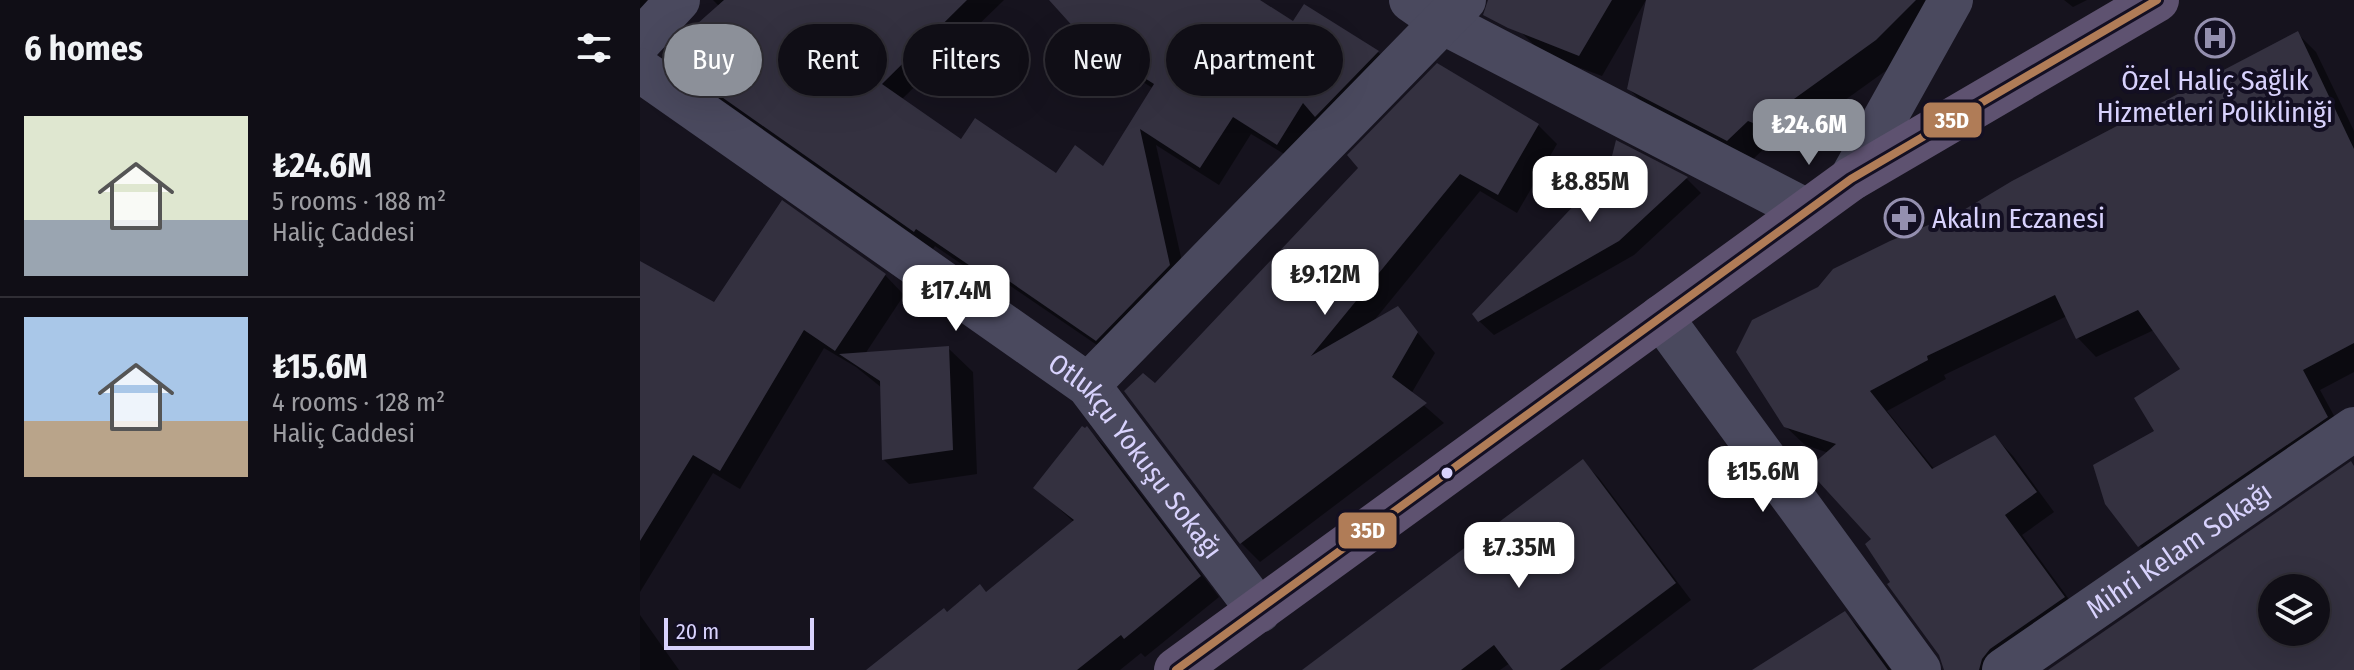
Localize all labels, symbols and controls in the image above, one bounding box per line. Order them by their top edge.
hospital icon: Özel Haliç Sağlık Hizmetleri Polikliniği [2194,17,2236,59]
chip: Buy [664,24,762,96]
chip: Rent [778,24,887,96]
chip: Filters [903,24,1029,96]
chip: New [1045,24,1150,96]
chip: Apartment [1166,24,1343,96]
icon: filters [572,26,616,70]
text: 6 homes [24,28,143,69]
place label: Özel Haliç Sağlık Hizmetleri Polikliniği [2097,64,2333,129]
pin: ₺24.6M [1744,99,1874,167]
line badge: 35D [1922,101,1983,139]
text: 35D [1934,107,1969,134]
text: ₺24.6M [1771,109,1847,140]
text: ₺24.6M [272,145,372,186]
icon: home [88,148,184,244]
pin: ₺8.85M [1525,156,1655,224]
text: ₺8.85M [1551,166,1629,197]
text: 5 rooms · 188 m² [272,186,446,217]
pharmacy icon: Akalın Eczanesi [1883,197,1925,239]
place label: Akalın Eczanesi [1932,202,2105,235]
text: Haliç Caddesi [272,217,415,248]
pin: ₺9.12M [1260,249,1390,317]
text: ₺9.12M [1290,259,1360,290]
pin: ₺17.4M [891,265,1021,333]
text: ₺17.4M [921,275,991,306]
text: ₺15.6M [272,346,368,387]
street label: Otlukçu Yokuşu Sokağı [1042,346,1230,565]
icon: home [88,349,184,445]
text: 4 rooms · 128 m² [272,387,445,418]
text: Haliç Caddesi [272,418,415,449]
pin: ₺15.6M [1698,446,1828,514]
text: ₺15.6M [1726,456,1800,487]
unlabelled marker [1439,465,1455,481]
street label: Mihri Kelam Sokağı [2080,474,2278,625]
line badge: 35D [1337,511,1398,550]
text: 35D [1350,517,1385,544]
pin: ₺7.35M [1454,522,1584,590]
text: ₺7.35M [1482,532,1556,563]
map controls [2258,574,2330,646]
button: layers [2258,574,2330,646]
scale bar [664,614,814,650]
text: 20 m [676,618,719,645]

